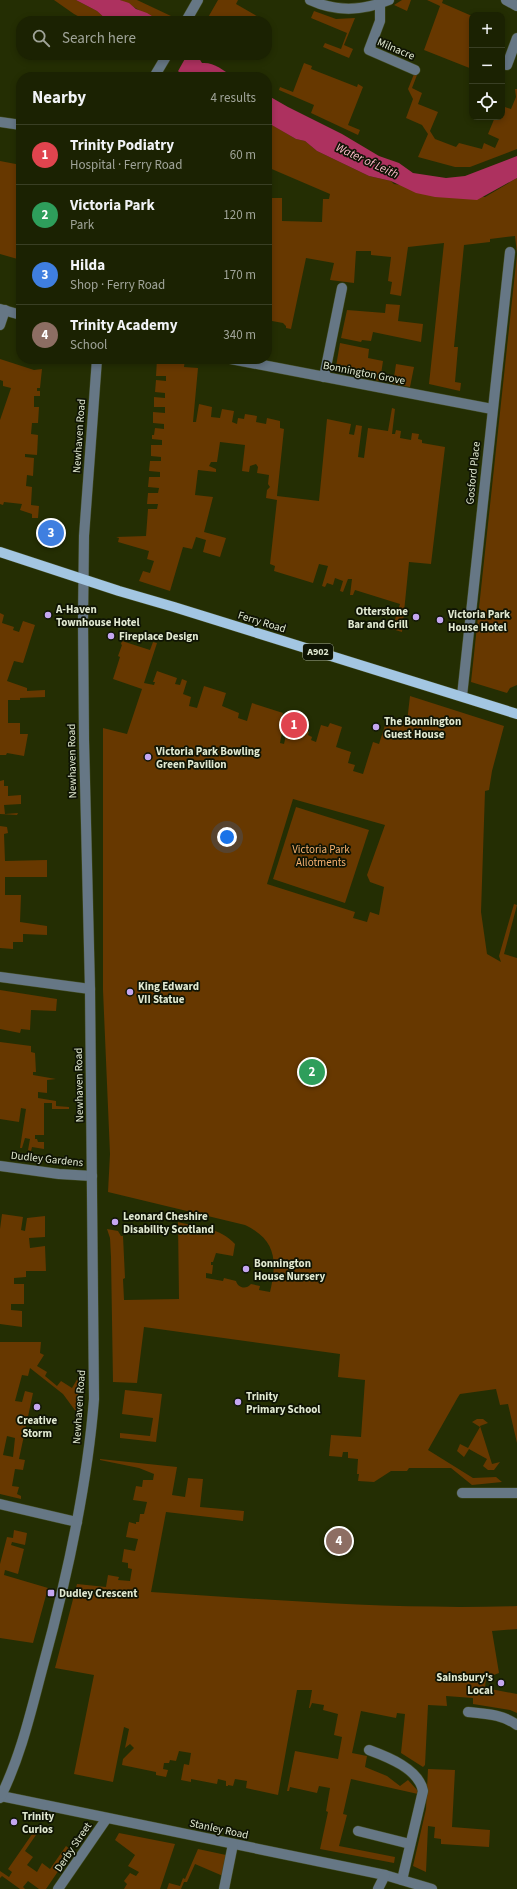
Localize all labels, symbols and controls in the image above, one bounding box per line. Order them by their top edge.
map controls [469,12,505,120]
button: + [469,12,505,48]
search box [16,16,272,60]
icon: search [30,27,52,49]
text: Search here [62,28,136,49]
street label: Milnacre [375,34,417,64]
button: − [469,48,505,84]
button: locate [469,84,505,120]
text: Nearby [32,86,86,110]
text: 4 results [211,89,256,107]
text: Trinity Podiatry [70,135,174,156]
water label: Water of Leith [333,139,401,183]
text: 1 [42,146,48,164]
text: 60 m [230,146,256,164]
text: Hospital · Ferry Road [70,156,182,174]
text: Victoria Park [70,195,155,216]
text: 2 [42,206,48,224]
text: 120 m [223,206,256,224]
text: Park [70,216,94,234]
text: Hilda [70,255,105,276]
text: 3 [42,266,48,284]
text: 170 m [223,266,256,284]
text: Shop · Ferry Road [70,276,165,294]
text: Trinity Academy [70,315,178,336]
text: 4 [42,326,48,344]
text: 340 m [223,326,256,344]
text: School [70,336,107,354]
street label: Bonnington Grove [322,358,407,388]
street label: Newhaven Road [69,398,89,474]
street label: Gosford Place [462,440,484,505]
pin: 3 [38,518,64,548]
place label: A-Haven Townhouse Hotel [55,602,140,630]
place label: Otterstone Bar and Grill [348,604,409,632]
place label: Victoria Park House Hotel [447,607,510,635]
street label: Ferry Road [236,608,288,636]
marker: A-Haven Townhouse Hotel [43,610,53,620]
marker: Otterstone Bar and Grill [411,612,421,622]
marker: Victoria Park House Hotel [435,615,445,625]
place label: Fireplace Design [119,629,199,644]
marker: Fireplace Design [106,631,116,641]
road number: A902 [303,644,333,660]
pin: 1 [281,710,307,740]
place label: The Bonnington Guest House [384,714,461,742]
marker: The Bonnington Guest House [371,722,381,732]
street label: Newhaven Road [64,724,80,798]
place label: Victoria Park Bowling Green Pavilion [155,744,260,772]
marker: Victoria Park Bowling Green Pavilion [143,752,153,762]
your location [217,827,237,847]
park label: Victoria Park Allotments [292,842,350,870]
place label: King Edward VII Statue [137,979,199,1007]
marker: King Edward VII Statue [125,987,135,997]
street label: Newhaven Road [71,1048,87,1122]
pin: 2 [299,1057,325,1087]
street label: Dudley Gardens [10,1148,84,1170]
place label: Leonard Cheshire Disability Scotland [123,1209,214,1237]
marker: Leonard Cheshire Disability Scotland [110,1217,120,1227]
place label: Bonnington House Nursery [254,1256,325,1284]
marker: Bonnington House Nursery [241,1264,251,1274]
street label: Newhaven Road [69,1369,89,1445]
place label: Trinity Primary School [246,1389,321,1417]
marker: Trinity Primary School [233,1397,243,1407]
marker: Creative Storm [32,1402,42,1412]
place label: Creative Storm [17,1413,58,1441]
pin: 4 [326,1526,352,1556]
place label: Dudley Crescent [59,1586,138,1601]
marker: Dudley Crescent [46,1588,56,1598]
place label: Sainsbury's Local [436,1670,494,1698]
marker: Sainsbury's Local [496,1678,506,1688]
place label: Trinity Curios [22,1809,55,1837]
street label: Stanley Road [188,1815,250,1843]
marker: Trinity Curios [9,1817,19,1827]
street label: Derby Street [51,1819,95,1875]

